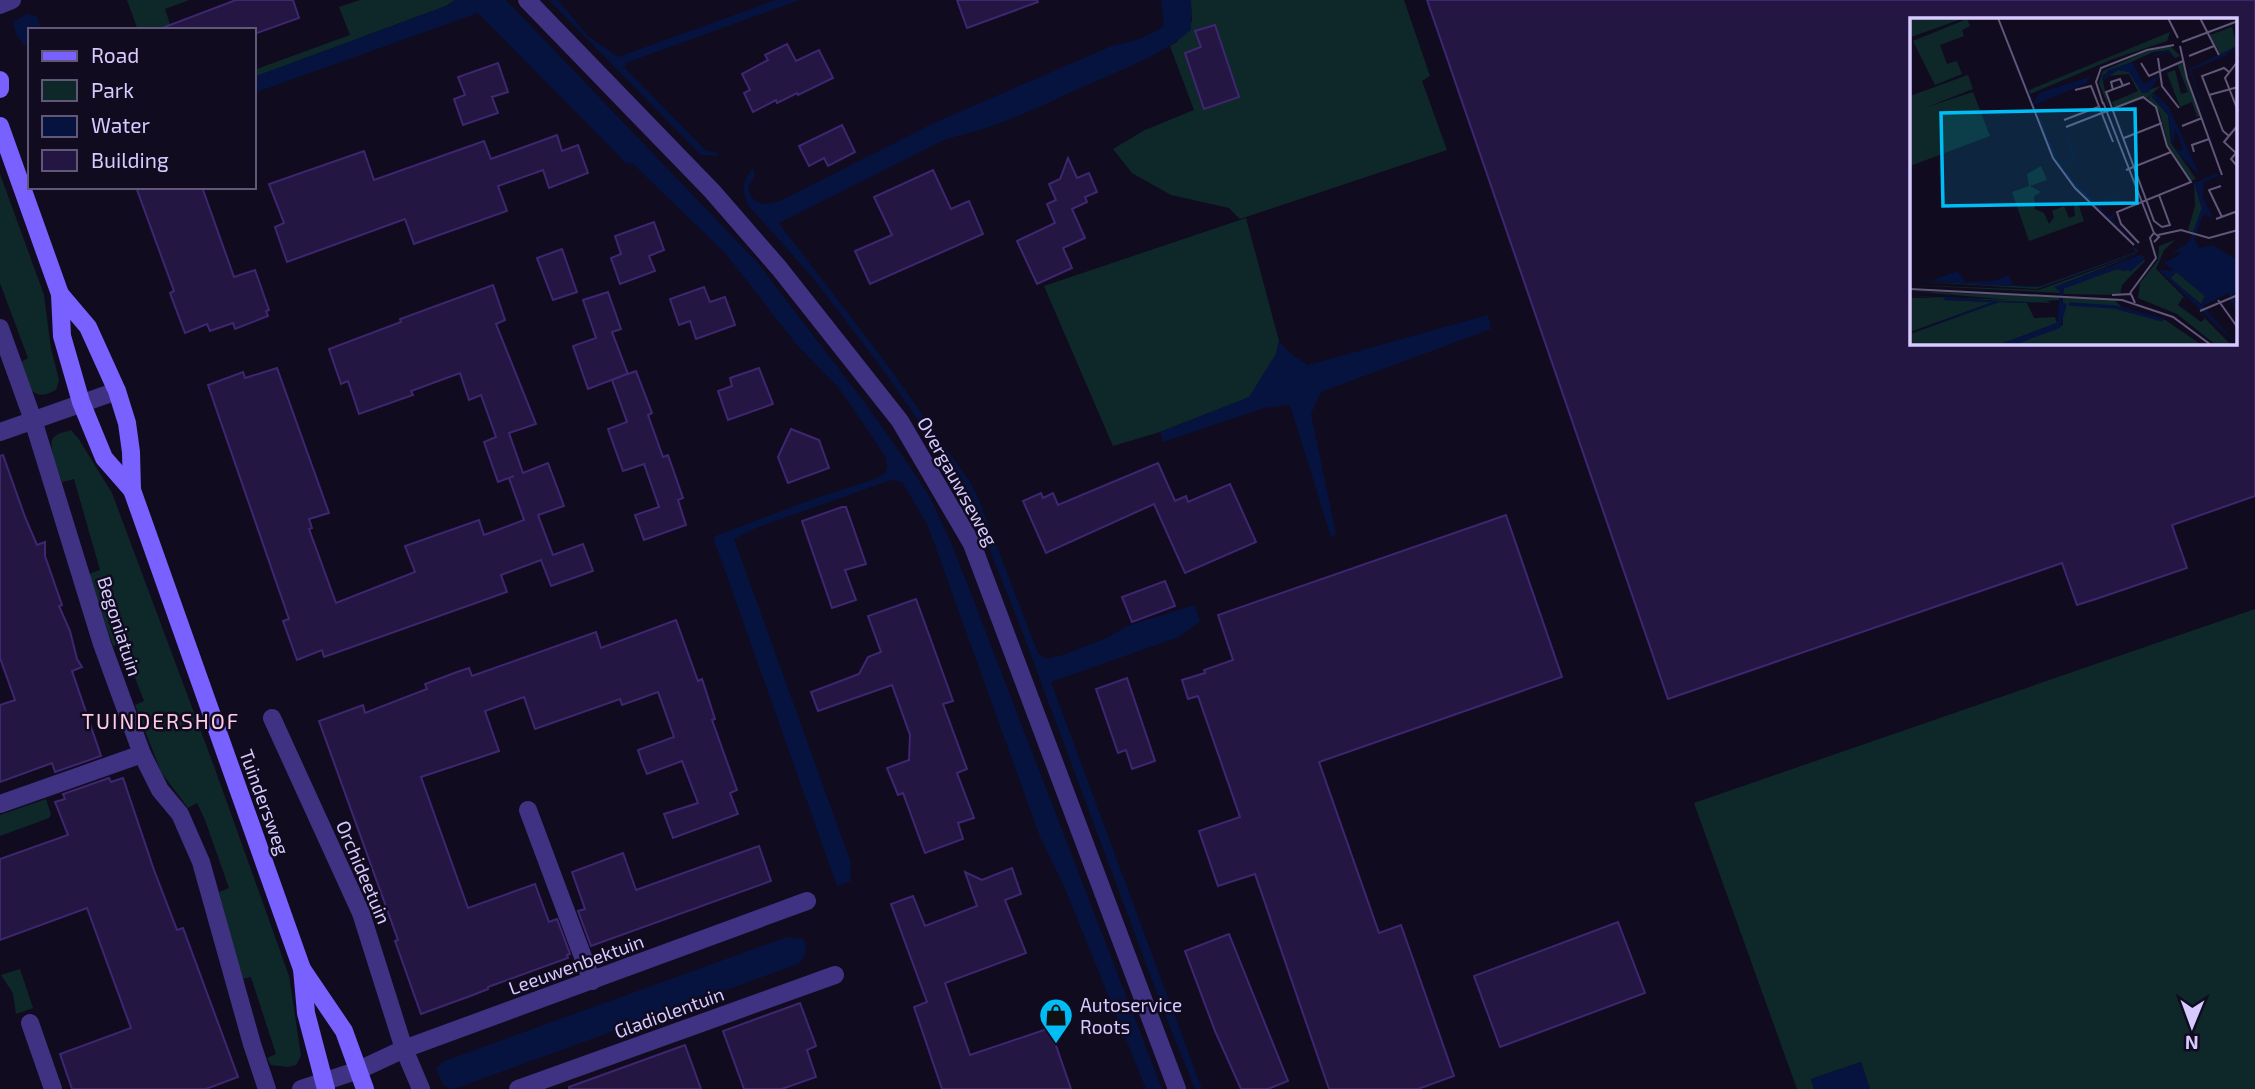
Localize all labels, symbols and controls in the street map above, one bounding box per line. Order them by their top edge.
inset map [1910,18,2238,345]
legend [28,28,256,189]
text: Road [91,42,139,67]
text: Park [91,77,134,102]
text: Water [91,112,150,137]
text: Building [91,147,169,172]
street label: Overgauwseweg [913,412,1003,550]
street label: Begoniatuin [93,573,147,679]
district label: TUINDERSHOF [82,708,240,733]
street label: Tuindersweg [235,746,295,858]
street label: Orchideetuin [332,817,396,927]
street label: Leeuwenbektuin [505,929,647,999]
street label: Gladiolentuin [611,982,727,1042]
north arrow [2157,991,2227,1061]
place label: Autoservice Roots [1080,993,1182,1038]
shop icon: Autoservice Roots [1037,996,1075,1045]
text: N [2185,1032,2199,1055]

